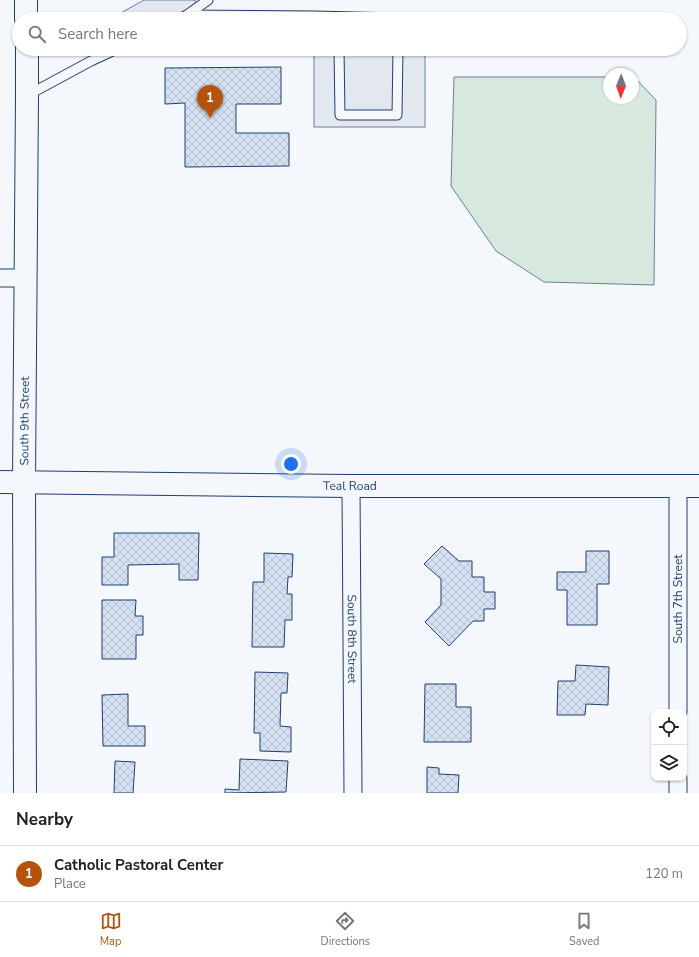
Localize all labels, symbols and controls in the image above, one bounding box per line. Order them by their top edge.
search box [12,12,687,56]
icon: search [26,23,48,45]
text: Search here [58,24,138,44]
north arrow [603,68,639,104]
pin: 1 [197,85,223,118]
street label: South 9th Street [16,376,33,466]
your location [281,454,301,474]
street label: Teal Road [323,478,377,494]
street label: South 7th Street [670,554,686,643]
street label: South 8th Street [344,594,360,684]
map controls [651,709,687,781]
button: locate [651,709,687,745]
button: layers [651,745,687,781]
text: Nearby [16,808,73,831]
text: Catholic Pastoral Center [54,855,223,875]
text: 1 [25,865,33,883]
text: 120 m [645,865,683,883]
text: Place [54,875,86,893]
tab: Map [100,910,122,949]
tab: Directions [321,910,370,949]
tab: Saved [569,910,599,949]

